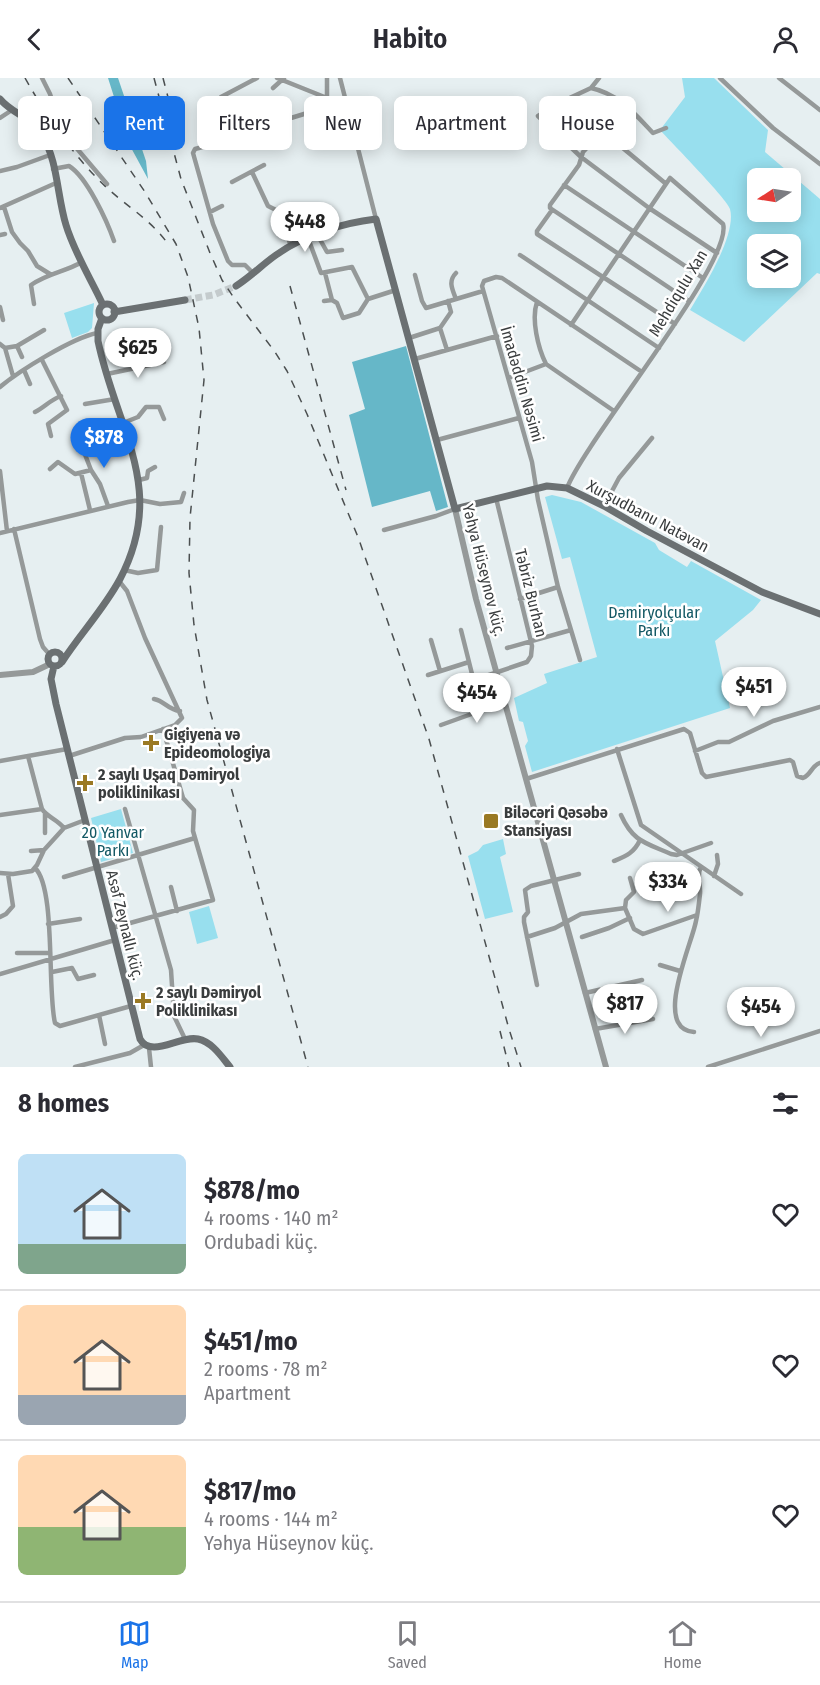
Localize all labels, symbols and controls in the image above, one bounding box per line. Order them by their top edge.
icon: back [18,23,51,56]
text: Habito [373,23,447,55]
icon: person [769,23,802,56]
chip: Buy [18,96,92,150]
chip: Rent [104,96,185,150]
chip: Filters [197,96,292,150]
chip: New [304,96,382,150]
chip: Apartment [394,96,527,150]
chip: House [539,96,636,150]
north arrow [747,168,801,222]
map controls [747,168,801,288]
pin: $448 [269,202,341,253]
text: $448 [284,209,326,233]
button: layers [747,234,801,288]
street label: Mehdiqulu Xan [645,246,711,340]
street label: İmadəddin Nəsimi [496,324,548,444]
pin: $625 [102,328,174,379]
text: $625 [118,335,158,359]
pin: $878 [68,418,140,469]
text: $878 [84,425,124,449]
street label: Xurşudbanu Natəvan [584,476,712,556]
street label: Yəhya Hüseynov küç. [458,502,510,638]
street label: Təbriz Burhan [511,547,551,639]
park label: Dəmiryolçular Parkı [608,603,700,640]
pin: $451 [718,667,790,718]
pin: $454 [441,673,513,724]
text: $451 [735,674,773,698]
text: $454 [457,680,497,704]
place label: Gigiyena və Epideomologiya [164,725,271,762]
marker: Gigiyena və Epideomologiya [142,734,160,752]
place label: 2 saylı Uşaq Dəmiryol poliklinikası [97,765,240,802]
marker: 2 saylı Uşaq Dəmiryol poliklinikası [76,774,94,792]
place label: Biləcəri Qəsəbə Stansiyası [504,803,608,840]
marker: Biləcəri Qəsəbə Stansiyası [482,812,500,830]
park label: 20 Yanvar Parkı [82,823,145,860]
pin: $334 [632,862,704,913]
street label: Asəf Zeynallı küç. [102,868,148,982]
text: $334 [648,869,688,893]
place label: 2 saylı Dəmiryol Poliklinikası [155,983,262,1020]
pin: $817 [589,984,661,1035]
pin: $454 [725,987,797,1038]
text: $817 [606,991,644,1015]
marker: 2 saylı Dəmiryol Poliklinikası [134,992,152,1010]
text: $454 [741,994,781,1018]
icon: filters [769,1087,802,1120]
text: 8 homes [18,1088,109,1119]
text: $878/mo [204,1175,300,1206]
icon: home [66,1178,138,1250]
icon: heart [769,1198,802,1231]
text: 4 rooms · 140 m² [204,1206,339,1230]
text: Ordubadi küç. [204,1230,318,1254]
text: $451/mo [204,1326,298,1357]
icon: home [66,1329,138,1401]
icon: heart [769,1349,802,1382]
text: 2 rooms · 78 m² [204,1357,327,1381]
text: Apartment [204,1381,291,1405]
text: $817/mo [204,1476,296,1507]
icon: home [66,1479,138,1551]
icon: heart [769,1499,802,1532]
text: 4 rooms · 144 m² [204,1507,338,1531]
text: Yəhya Hüseynov küç. [204,1531,373,1555]
tab: Map [118,1617,151,1672]
tab: Saved [388,1617,427,1672]
tab: Home [663,1617,702,1672]

